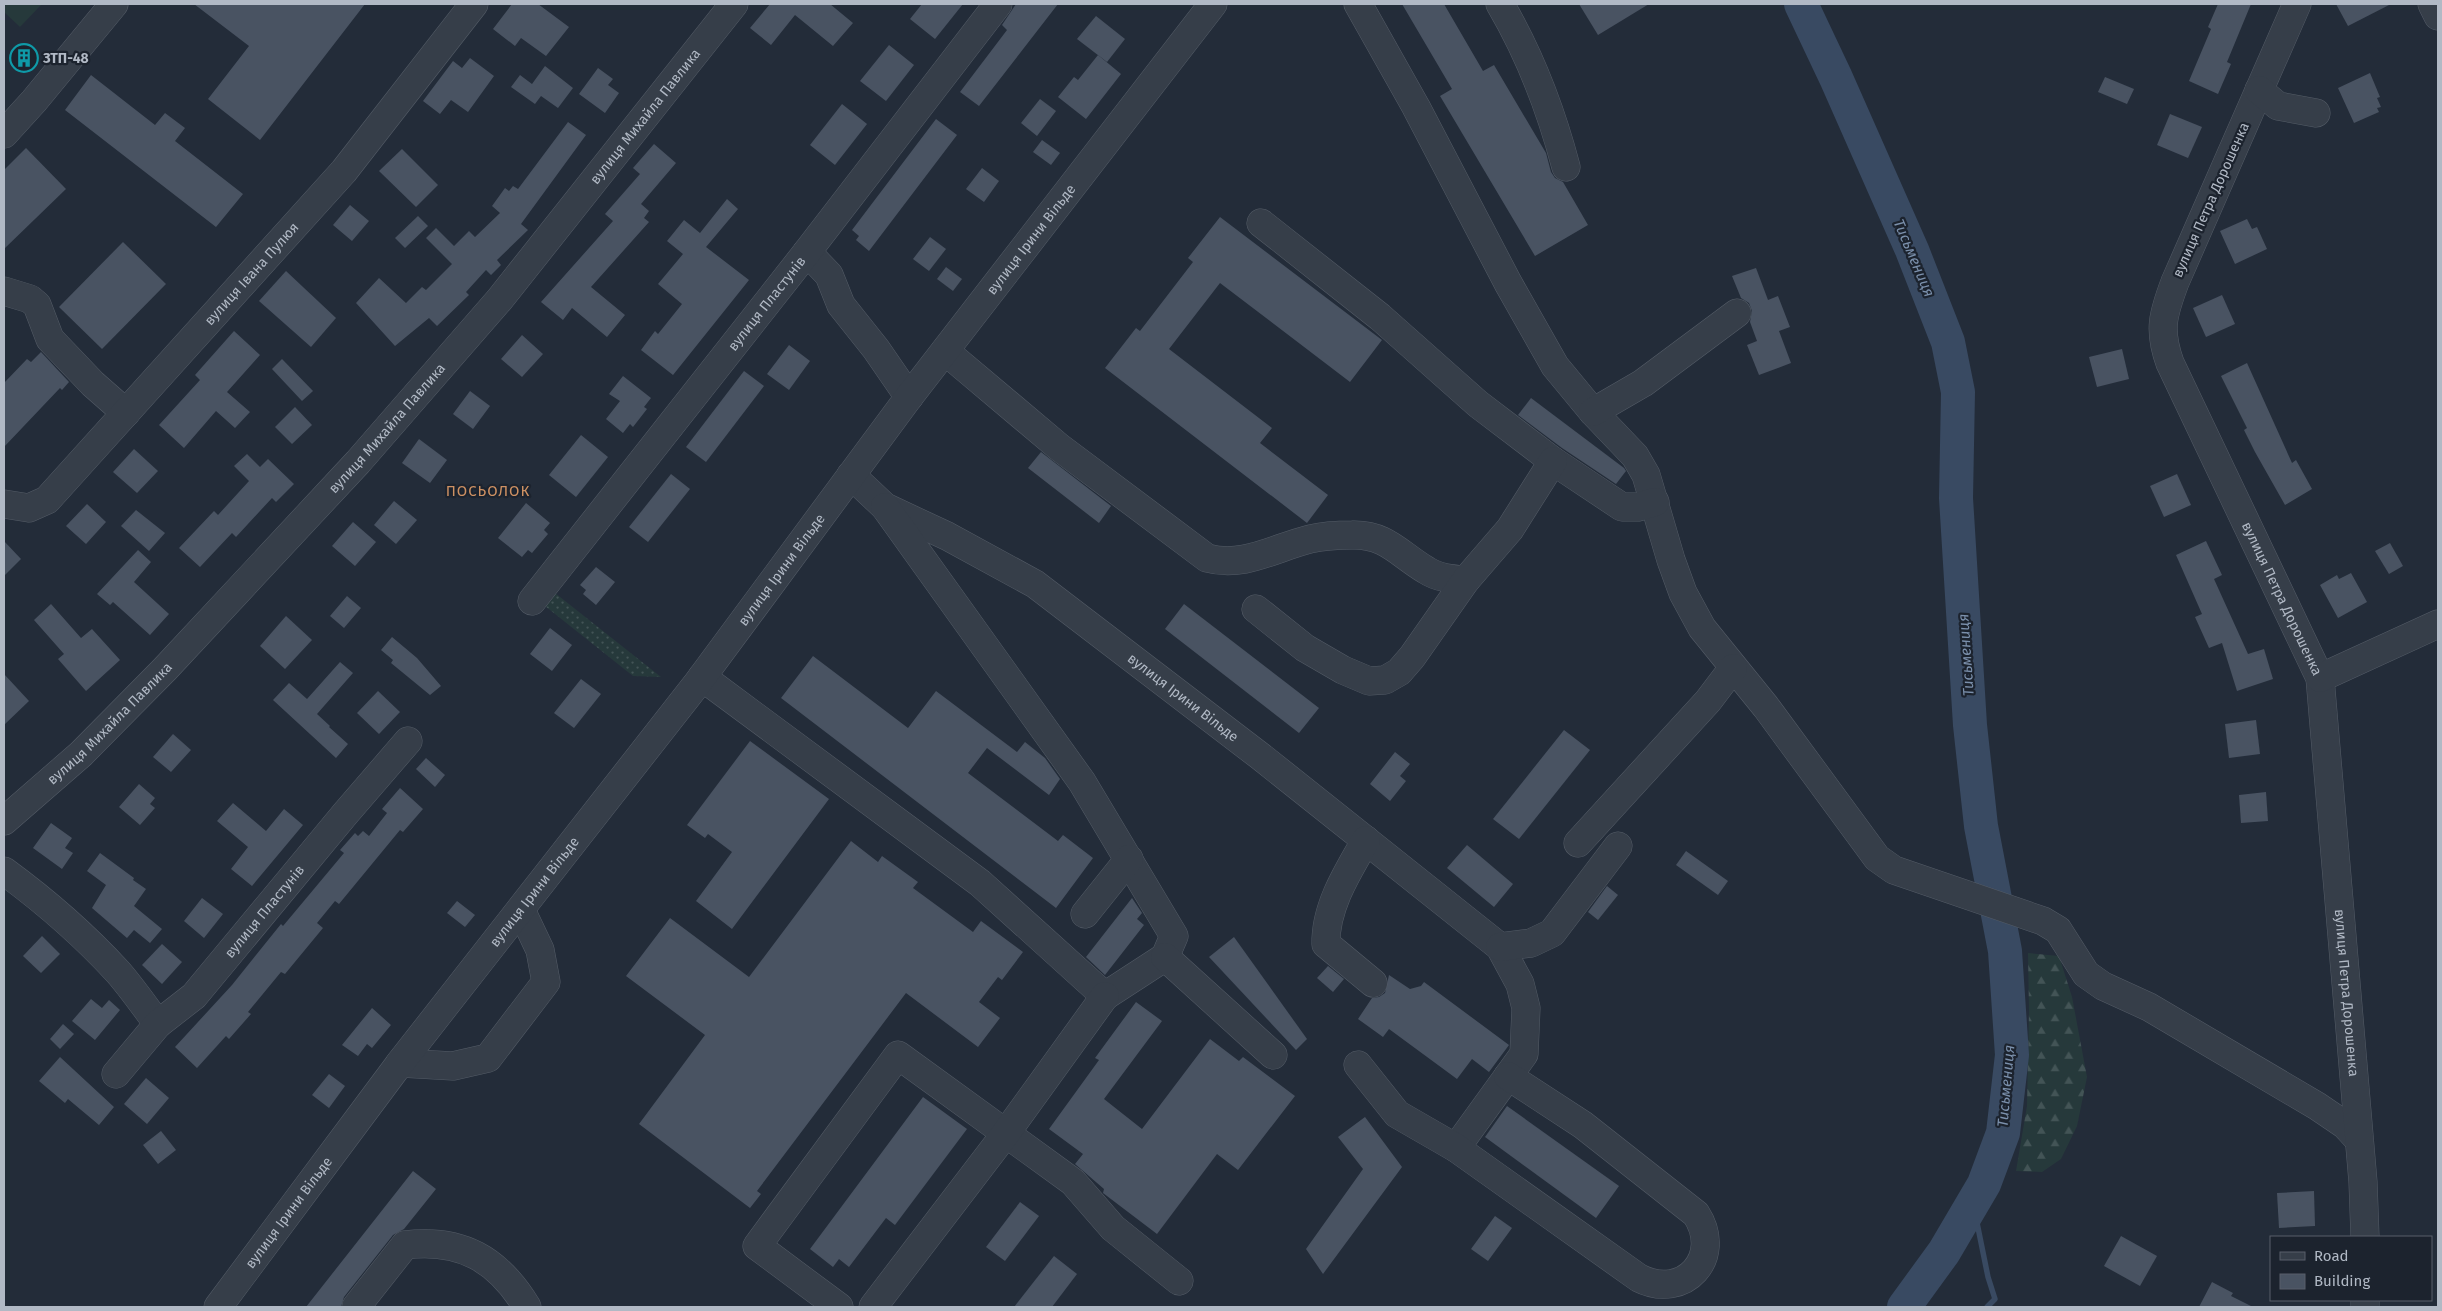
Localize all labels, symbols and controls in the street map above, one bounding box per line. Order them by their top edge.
building icon: ЗТП-48 [9,43,39,73]
street label: вулиця Михайла Павлика [586,45,704,187]
place label: ЗТП-48 [42,50,89,67]
street label: вулиця Петра Дорошенка [2169,120,2253,280]
street label: вулиця Ірини Вільде [983,181,1079,298]
water label: Тисьмениця [1890,216,1938,300]
street label: вулиця Івана Пулюя [201,219,302,329]
street label: вулиця Пластунів [724,252,809,354]
street label: вулиця Михайла Павлика [325,360,449,497]
district label: ПОСЬОЛОК [446,482,530,500]
street label: вулиця Ірини Вільде [734,510,828,629]
street label: вулиця Петра Дорошенка [2238,519,2326,678]
water label: Тисьмениця [1954,613,1978,697]
street label: вулиця Ірини Вільде [1124,650,1242,745]
street label: вулиця Михайла Павлика [44,659,176,788]
street label: вулиця Ірини Вільде [486,833,582,950]
street label: вулиця Пластунів [221,861,308,961]
street label: вулиця Петра Дорошенка [2331,908,2362,1077]
water label: Тисьмениця [1993,1044,2019,1128]
street label: вулиця Ірини Вільде [241,1153,336,1272]
legend [2270,1236,2432,1301]
text: Road [2314,1247,2349,1265]
text: Building [2314,1272,2370,1290]

